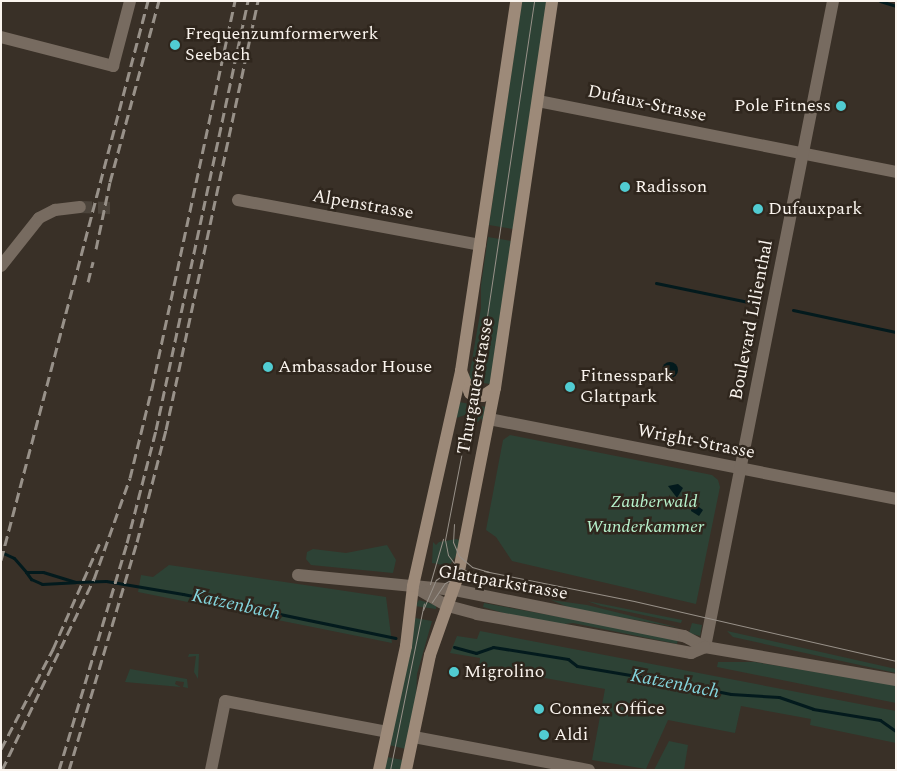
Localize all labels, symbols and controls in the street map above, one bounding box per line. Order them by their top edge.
place label: Frequenzumformerwerk Seebach [185,24,379,66]
marker: Frequenzumformerwerk Seebach [169,39,181,51]
street label: Dufaux-Strasse [586,81,708,127]
place label: Pole Fitness [734,95,831,117]
marker: Pole Fitness [835,100,847,112]
place label: Radisson [635,176,707,198]
marker: Radisson [619,181,631,193]
street label: Alpenstrasse [311,185,415,225]
place label: Dufauxpark [768,198,862,220]
marker: Dufauxpark [752,203,764,215]
street label: Boulevard Lilienthal [726,238,778,402]
street label: Thurgauerstrasse [453,316,499,456]
place label: Ambassador House [278,356,432,378]
marker: Ambassador House [262,361,274,373]
place label: Fitnesspark Glattpark [580,366,674,408]
marker: Fitnesspark Glattpark [564,381,576,393]
street label: Wright-Strasse [635,420,757,464]
park label: Zauberwald [611,491,697,513]
park label: Wunderkammer [586,516,704,538]
street label: Glattparkstrasse [437,561,569,605]
water label: Katzenbach [190,584,282,626]
place label: Migrolino [464,661,545,683]
water label: Katzenbach [629,664,721,704]
marker: Migrolino [448,666,460,678]
place label: Connex Office [549,698,665,720]
marker: Connex Office [533,703,545,715]
place label: Aldi [554,724,588,746]
marker: Aldi [538,729,550,741]

